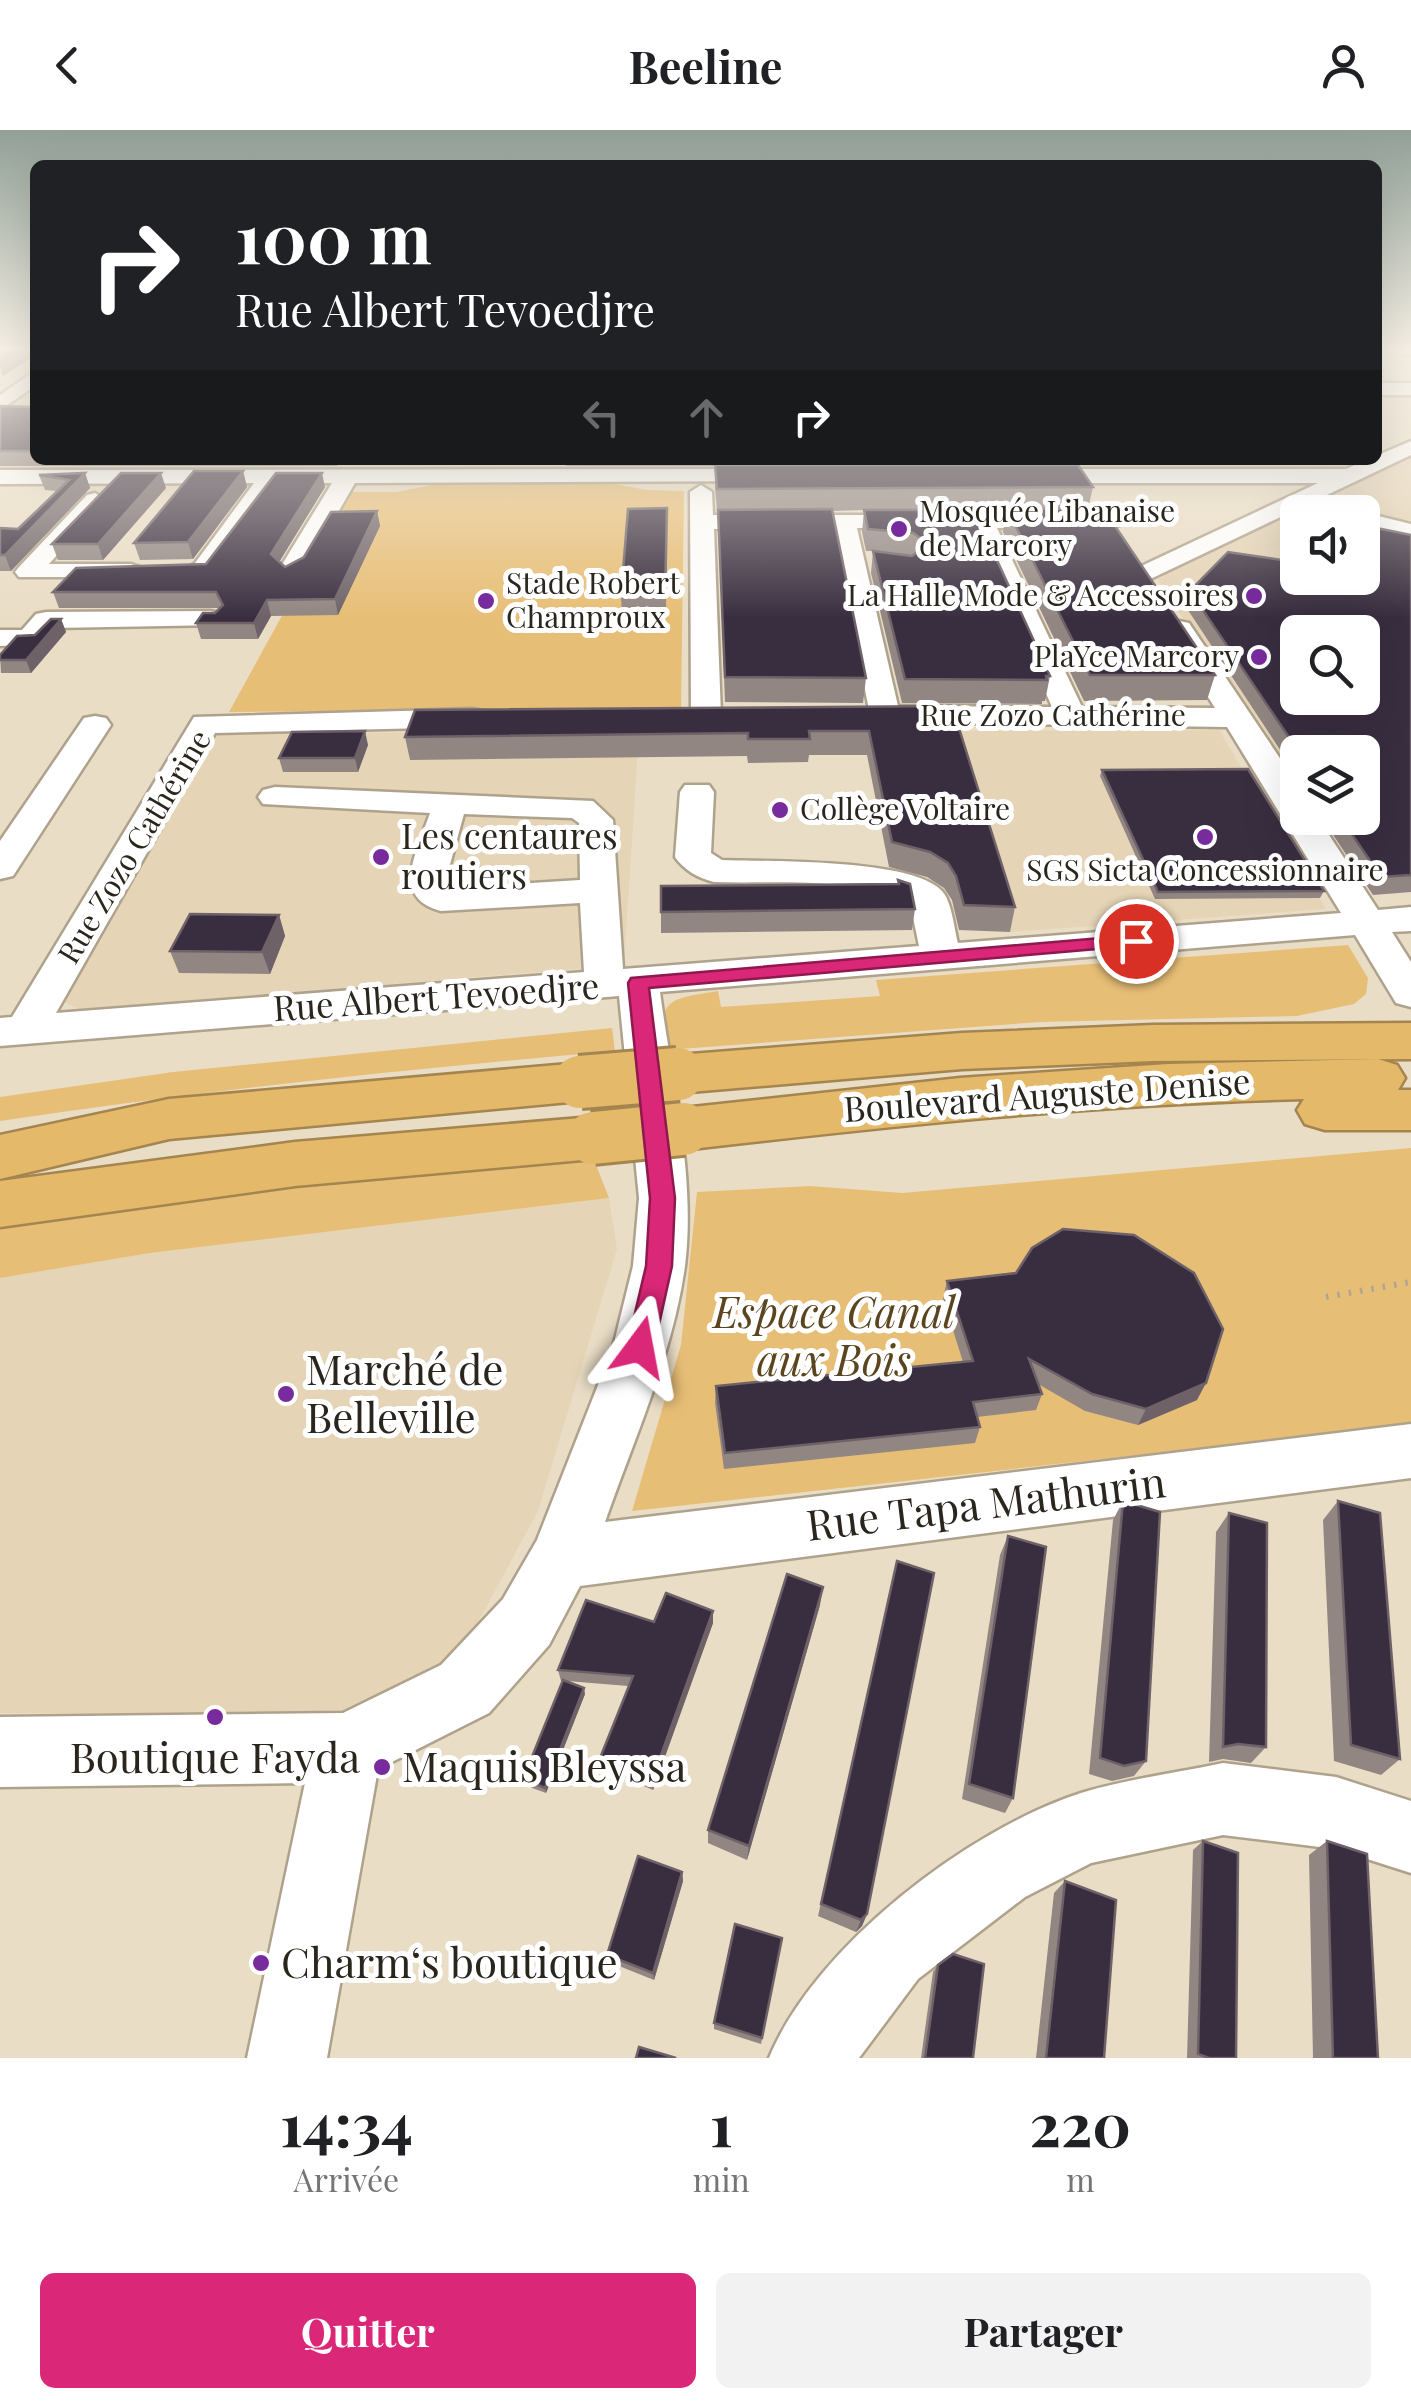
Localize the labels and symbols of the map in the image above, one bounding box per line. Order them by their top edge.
place label: Mosquée Libanaise de Marcory [919,490,1175,564]
marker: Mosquée Libanaise de Marcory [888,518,910,540]
place label: Stade Robert Champroux [506,562,680,636]
place label: La Halle Mode & Accessoires [847,574,1234,614]
marker: La Halle Mode & Accessoires [1243,585,1265,607]
marker: Stade Robert Champroux [475,590,497,612]
place label: PlaYce Marcory [1034,635,1239,675]
marker: PlaYce Marcory [1248,646,1270,668]
street label: Rue Zozo Cathérine [920,694,1186,734]
street label: Rue Zozo Cathérine [48,722,219,970]
place label: Collège Voltaire [800,788,1010,828]
marker: Collège Voltaire [769,799,791,821]
place label: Les centaures routiers [401,811,618,898]
marker: SGS Sicta Concessionnaire [1194,826,1216,848]
marker: Les centaures routiers [370,846,392,868]
place label: SGS Sicta Concessionnaire [1026,849,1384,889]
pin [1094,899,1179,984]
street label: Rue Albert Tevoedjre [271,961,600,1030]
street label: Boulevard Auguste Denise [842,1056,1252,1131]
park label: Espace Canal aux Bois [711,1283,957,1387]
position arrow [588,1295,692,1399]
place label: Marché de Belleville [306,1340,504,1444]
marker: Marché de Belleville [275,1383,297,1405]
street label: Rue Tapa Mathurin [803,1452,1168,1552]
marker: Boutique Fayda [204,1706,226,1728]
place label: Boutique Fayda [70,1728,360,1784]
place label: Maquis Bleyssa [402,1737,687,1793]
marker: Maquis Bleyssa [371,1756,393,1778]
place label: Charm‘s boutique [281,1933,618,1989]
marker: Charm‘s boutique [250,1952,272,1974]

